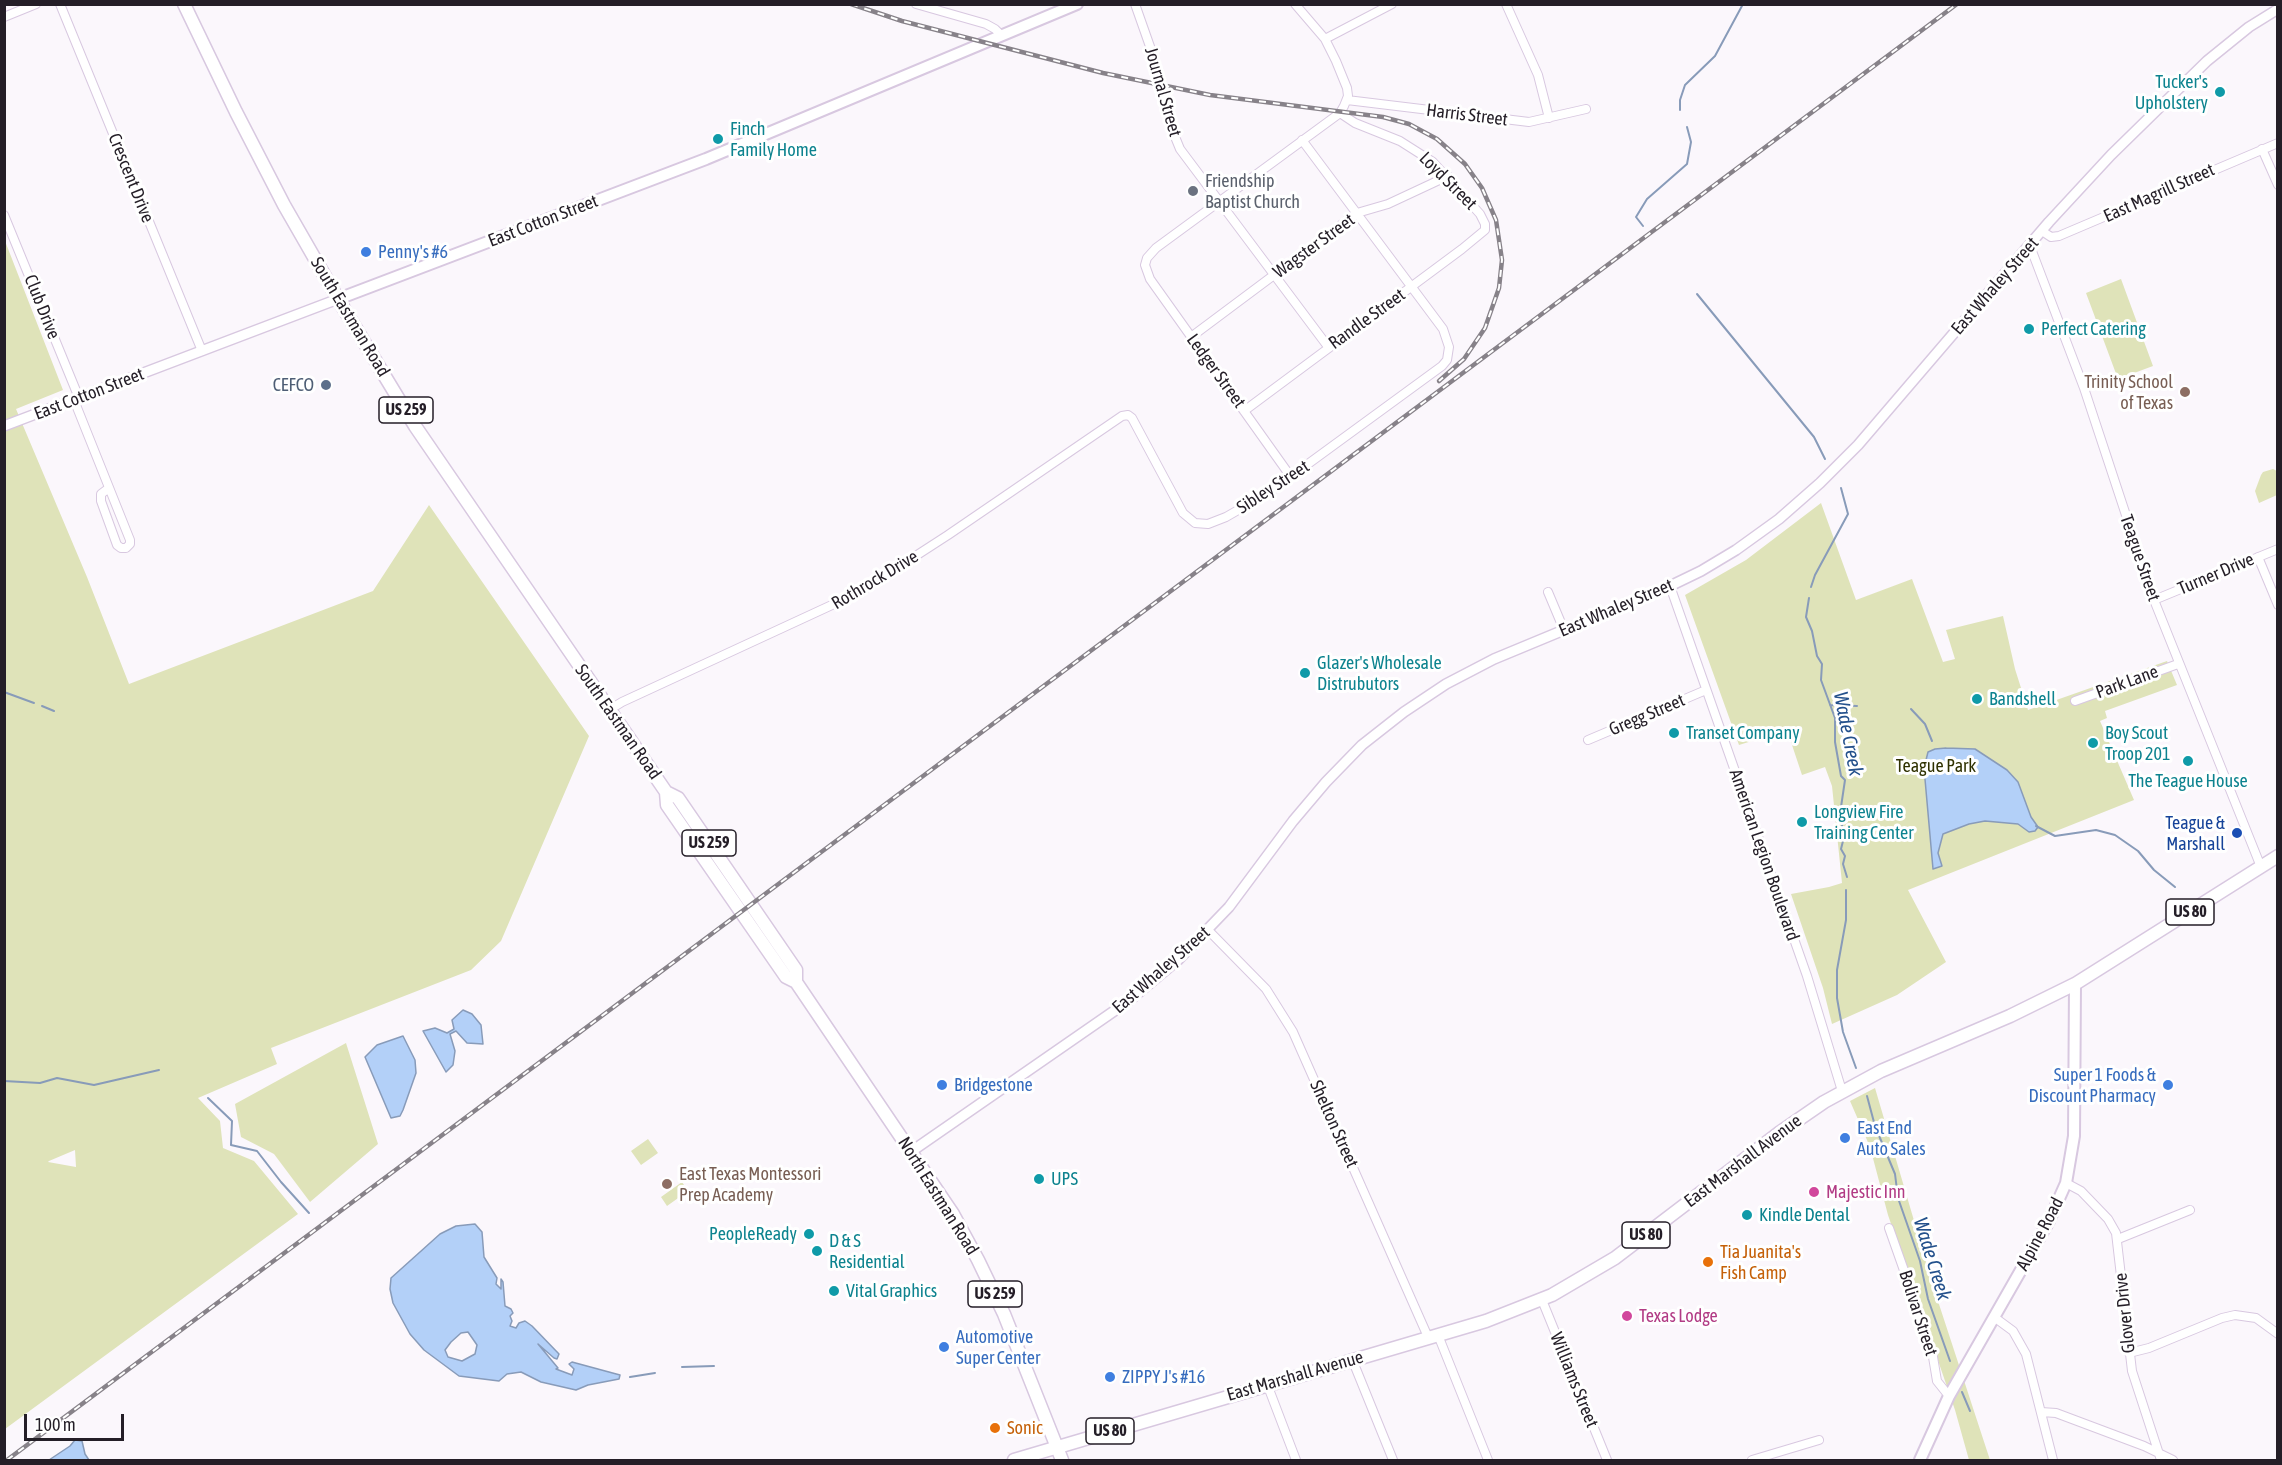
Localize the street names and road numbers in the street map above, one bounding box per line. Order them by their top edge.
street label: Journal Street [1140,45,1186,139]
street label: Harris Street [1425,99,1509,131]
street label: Crescent Drive [103,130,159,226]
street label: Loyd Street [1415,148,1481,214]
street label: East Magrill Street [2100,159,2218,227]
street label: East Cotton Street [485,190,601,252]
street label: Wagster Street [1269,209,1359,283]
street label: East Whaley Street [1947,233,2043,339]
street label: South Eastman Road [306,253,394,381]
street label: Club Drive [19,272,65,342]
street label: Randle Street [1325,284,1409,354]
street label: Ledger Street [1182,330,1250,412]
street label: East Cotton Street [31,363,147,425]
road number: US 259 [379,397,433,423]
street label: Sibley Street [1233,456,1313,518]
street label: Teague Street [2115,512,2165,604]
street label: Rothrock Drive [828,546,922,614]
street label: Turner Drive [2175,548,2257,600]
street label: East Whaley Street [1556,574,1676,642]
street label: South Eastman Road [570,660,666,784]
street label: Park Lane [2093,661,2161,703]
street label: Gregg Street [1606,689,1688,741]
street label: American Legion Boulevard [1724,766,1804,944]
road number: US 259 [682,830,736,856]
road number: US 80 [2166,899,2214,925]
street label: East Whaley Street [1108,922,1214,1018]
street label: Shelton Street [1305,1077,1363,1171]
street label: East Marshall Avenue [1680,1110,1806,1212]
street label: North Eastman Road [893,1133,983,1259]
street label: Alpine Road [2012,1194,2068,1274]
road number: US 80 [1622,1222,1670,1248]
street label: Bolivar Street [1894,1267,1942,1359]
street label: Glover Drive [2110,1272,2140,1354]
road number: US 259 [968,1281,1022,1307]
street label: Williams Street [1545,1329,1603,1431]
street label: East Marshall Avenue [1224,1346,1366,1406]
road number: US 80 [1086,1418,1134,1444]

